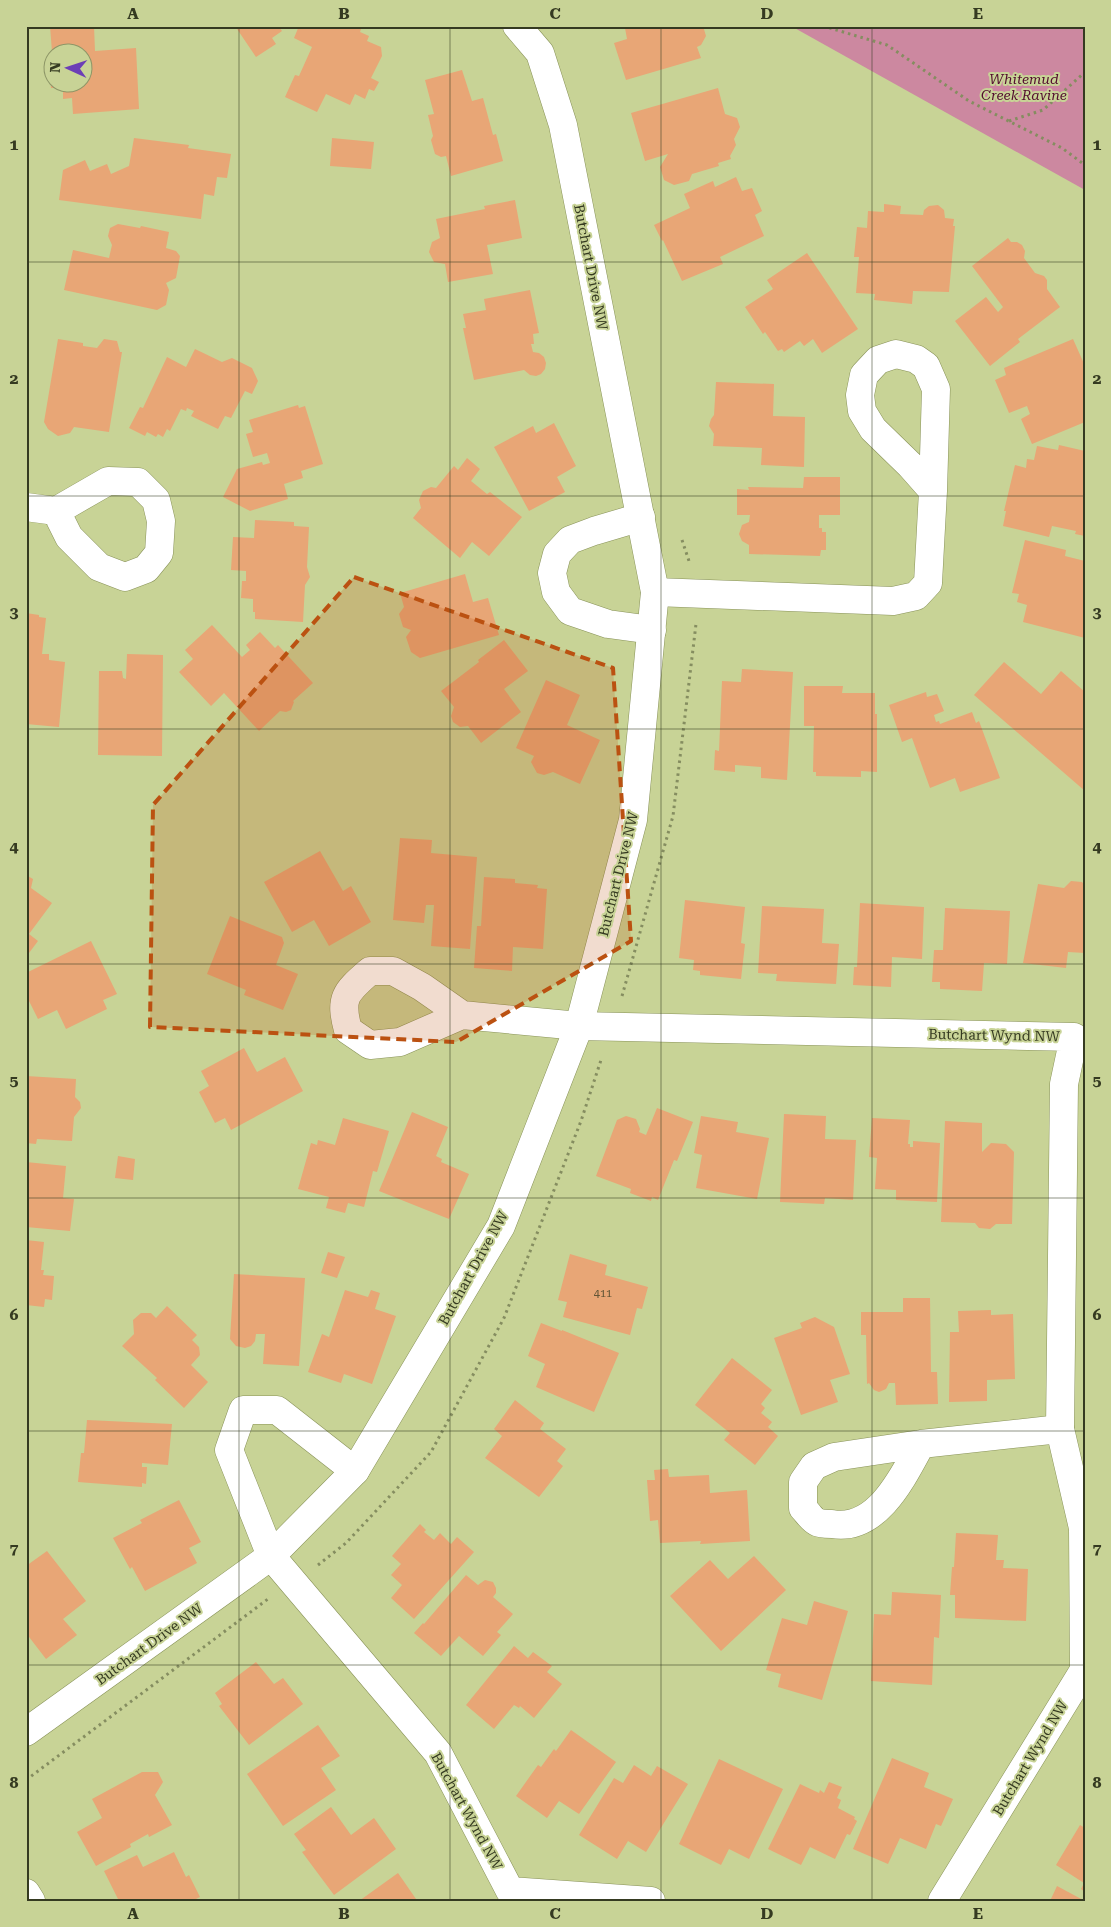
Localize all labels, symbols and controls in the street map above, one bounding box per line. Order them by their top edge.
text: A [127,4,139,23]
text: B [338,4,350,23]
text: C [549,4,561,23]
text: D [761,4,774,23]
text: E [973,4,983,23]
north arrow [42,42,92,92]
text: N [47,61,63,73]
park label: Whitemud Creek Ravine [981,71,1067,103]
text: 1 [10,135,19,154]
text: 1 [1093,135,1102,154]
street label: Butchart Drive NW [571,203,611,332]
text: 2 [10,369,19,388]
text: 2 [1093,369,1102,388]
text: 3 [10,603,19,622]
text: 3 [1093,603,1102,622]
street label: Butchart Drive NW [595,809,641,938]
text: 4 [10,837,19,856]
text: 4 [1093,837,1102,856]
street label: Butchart Wynd NW [928,1026,1061,1044]
text: 5 [10,1071,19,1090]
text: 5 [1093,1071,1102,1090]
street label: Butchart Drive NW [435,1208,511,1328]
house number: 411 [594,1287,612,1300]
text: 6 [10,1305,19,1324]
text: 6 [1093,1305,1102,1324]
text: 7 [10,1539,19,1558]
text: 7 [1093,1539,1102,1558]
street label: Butchart Drive NW [93,1600,206,1688]
street label: Butchart Wynd NW [989,1697,1071,1818]
street label: Butchart Wynd NW [428,1750,506,1873]
text: 8 [10,1773,19,1792]
text: 8 [1093,1773,1102,1792]
text: A [127,1904,139,1923]
text: B [338,1904,350,1923]
text: C [549,1904,561,1923]
text: D [761,1904,774,1923]
text: E [973,1904,983,1923]

